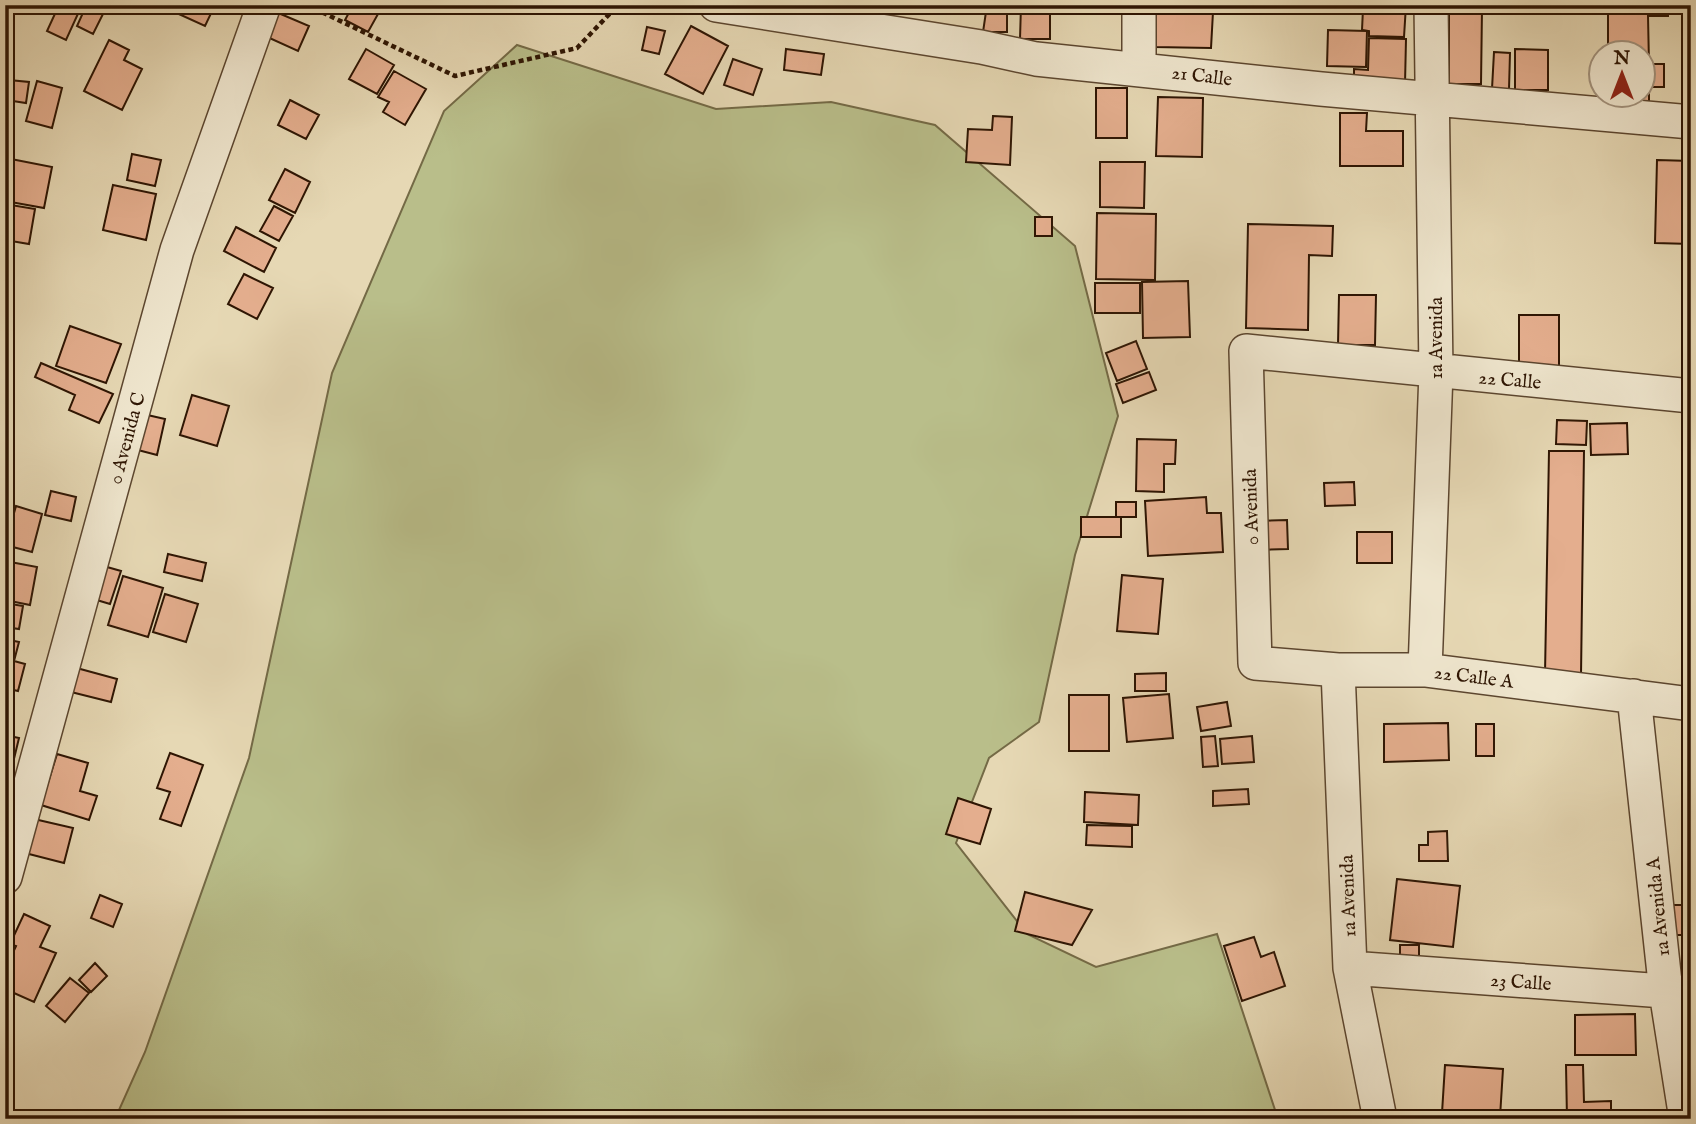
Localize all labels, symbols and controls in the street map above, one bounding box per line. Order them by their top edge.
north arrow [1588,38,1658,108]
text: N [1613,47,1631,71]
street label: 21 Calle [1170,61,1234,93]
street label: 1a Avenida [1425,296,1449,379]
street label: 22 Calle [1477,366,1542,396]
street label: 0 Avenida C [104,390,152,487]
street label: 0 Avenida [1239,468,1265,546]
street label: 22 Calle A [1433,661,1516,695]
street label: 1a Avenida [1336,854,1362,938]
street label: 1a Avenida A [1642,855,1676,957]
street label: 23 Calle [1490,969,1552,997]

